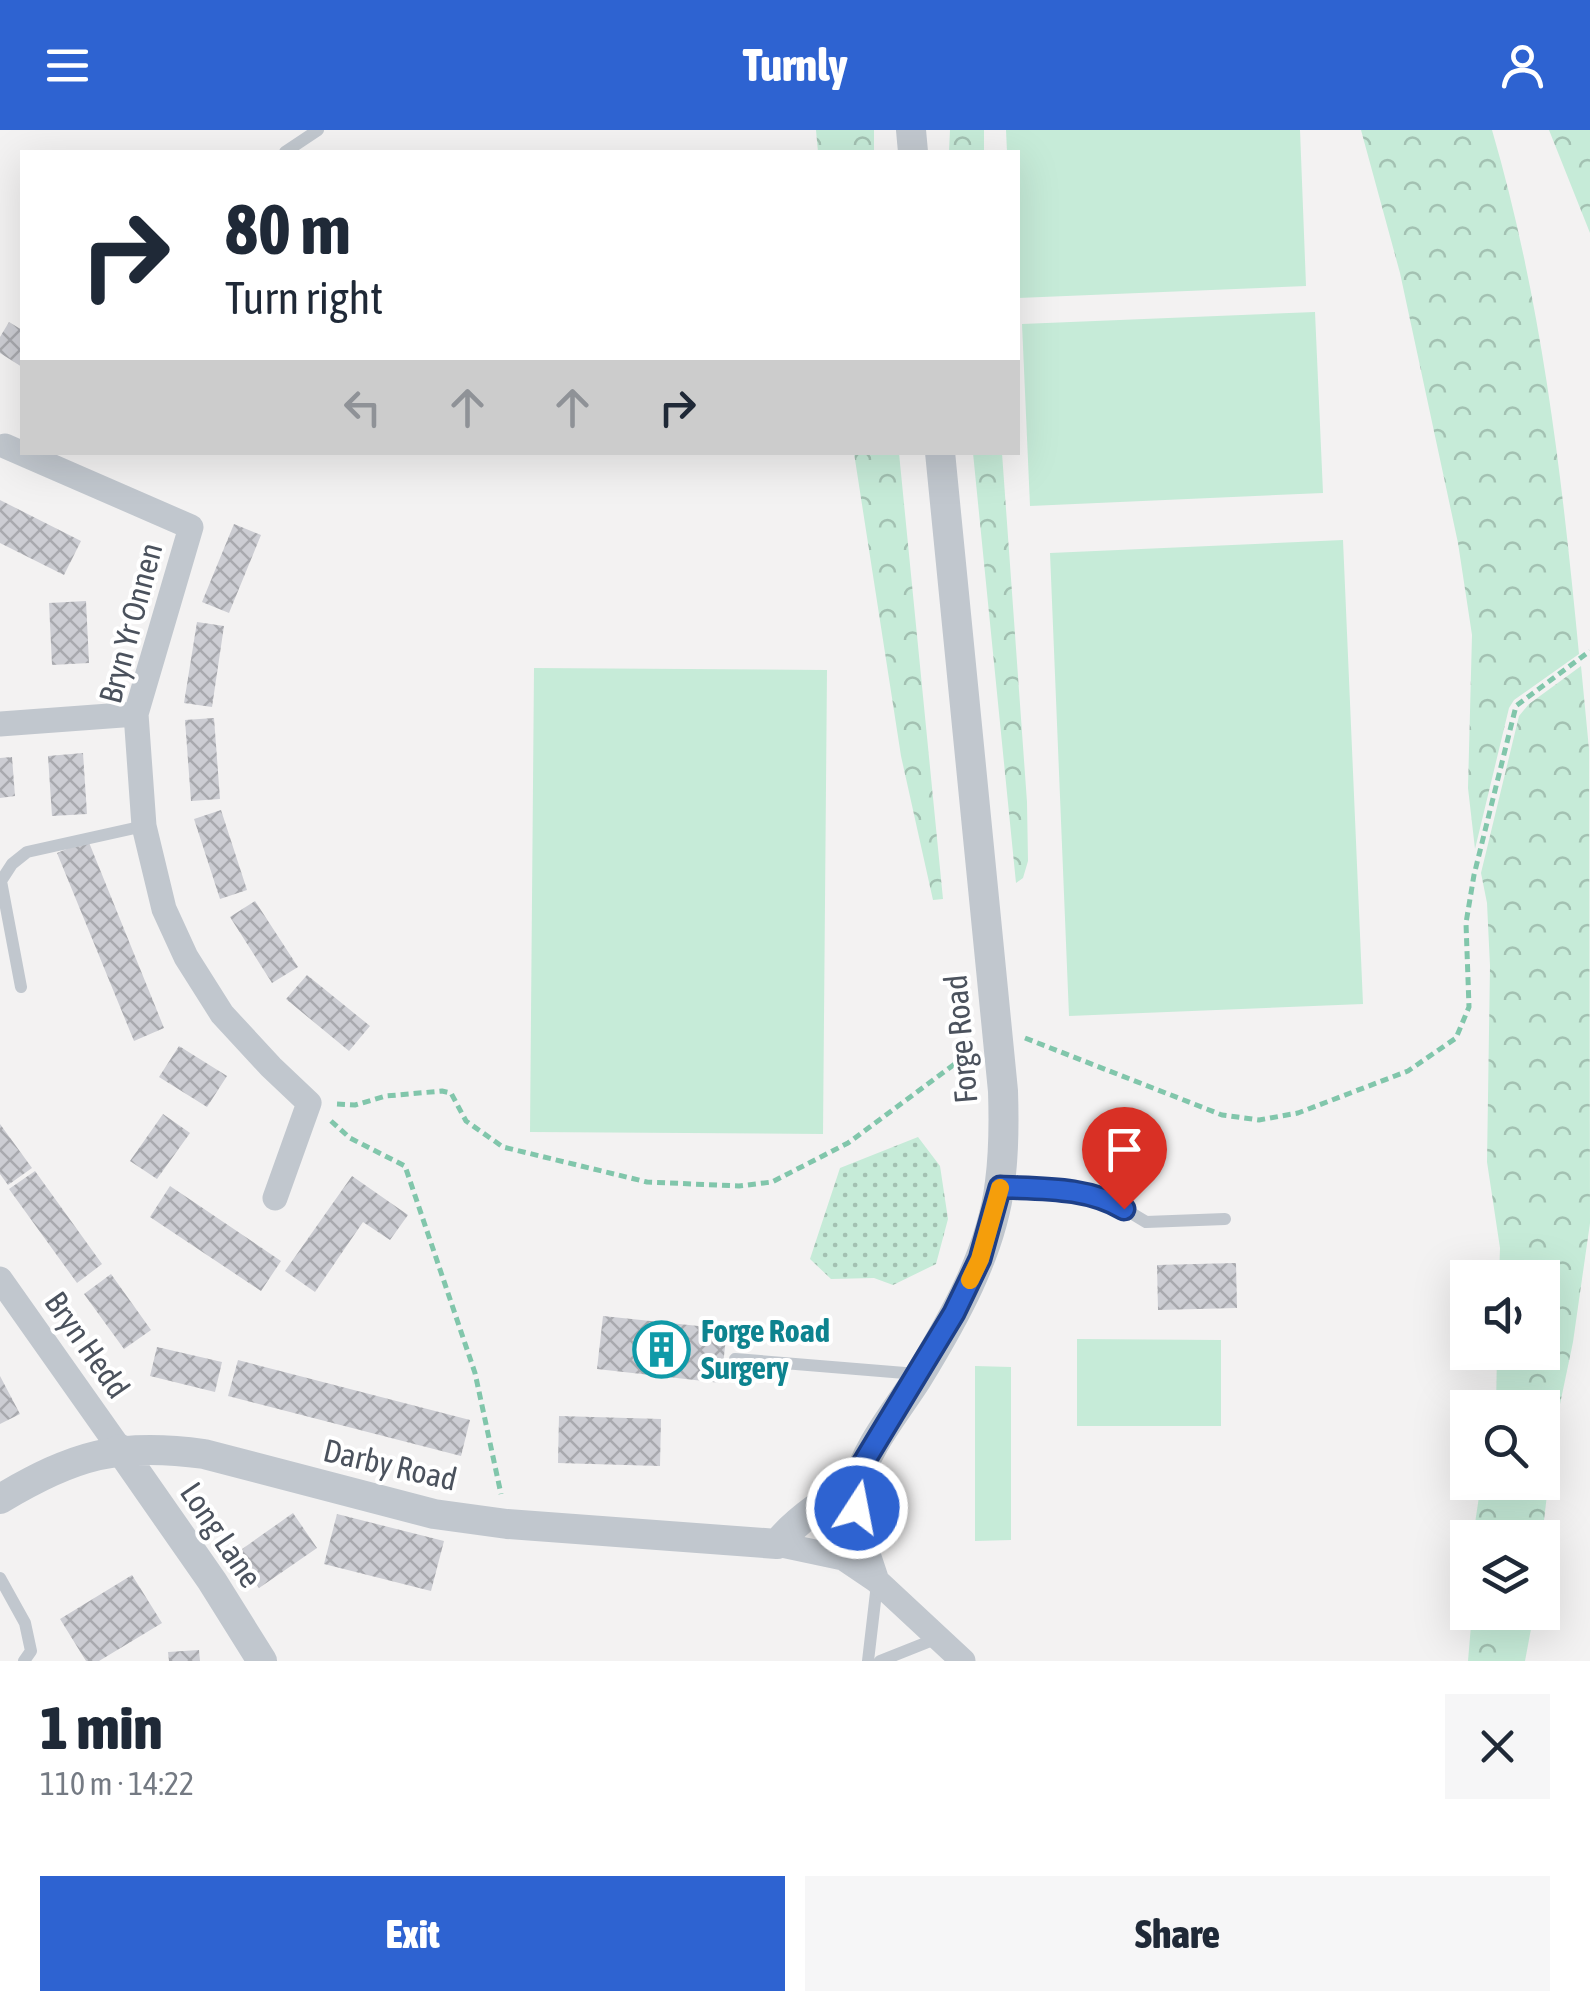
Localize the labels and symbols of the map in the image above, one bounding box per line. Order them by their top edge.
street label: Bryn Yr Onnen [91,539,170,707]
street label: Forge Road [936,973,985,1105]
pin [1082,1107,1167,1210]
street label: Bryn Hedd [38,1285,137,1405]
place label: Forge Road Surgery [701,1312,830,1386]
building icon: Forge Road Surgery [632,1319,692,1379]
street label: Darby Road [320,1431,460,1498]
position arrow [805,1456,909,1560]
street label: Long Lane [173,1475,270,1594]

